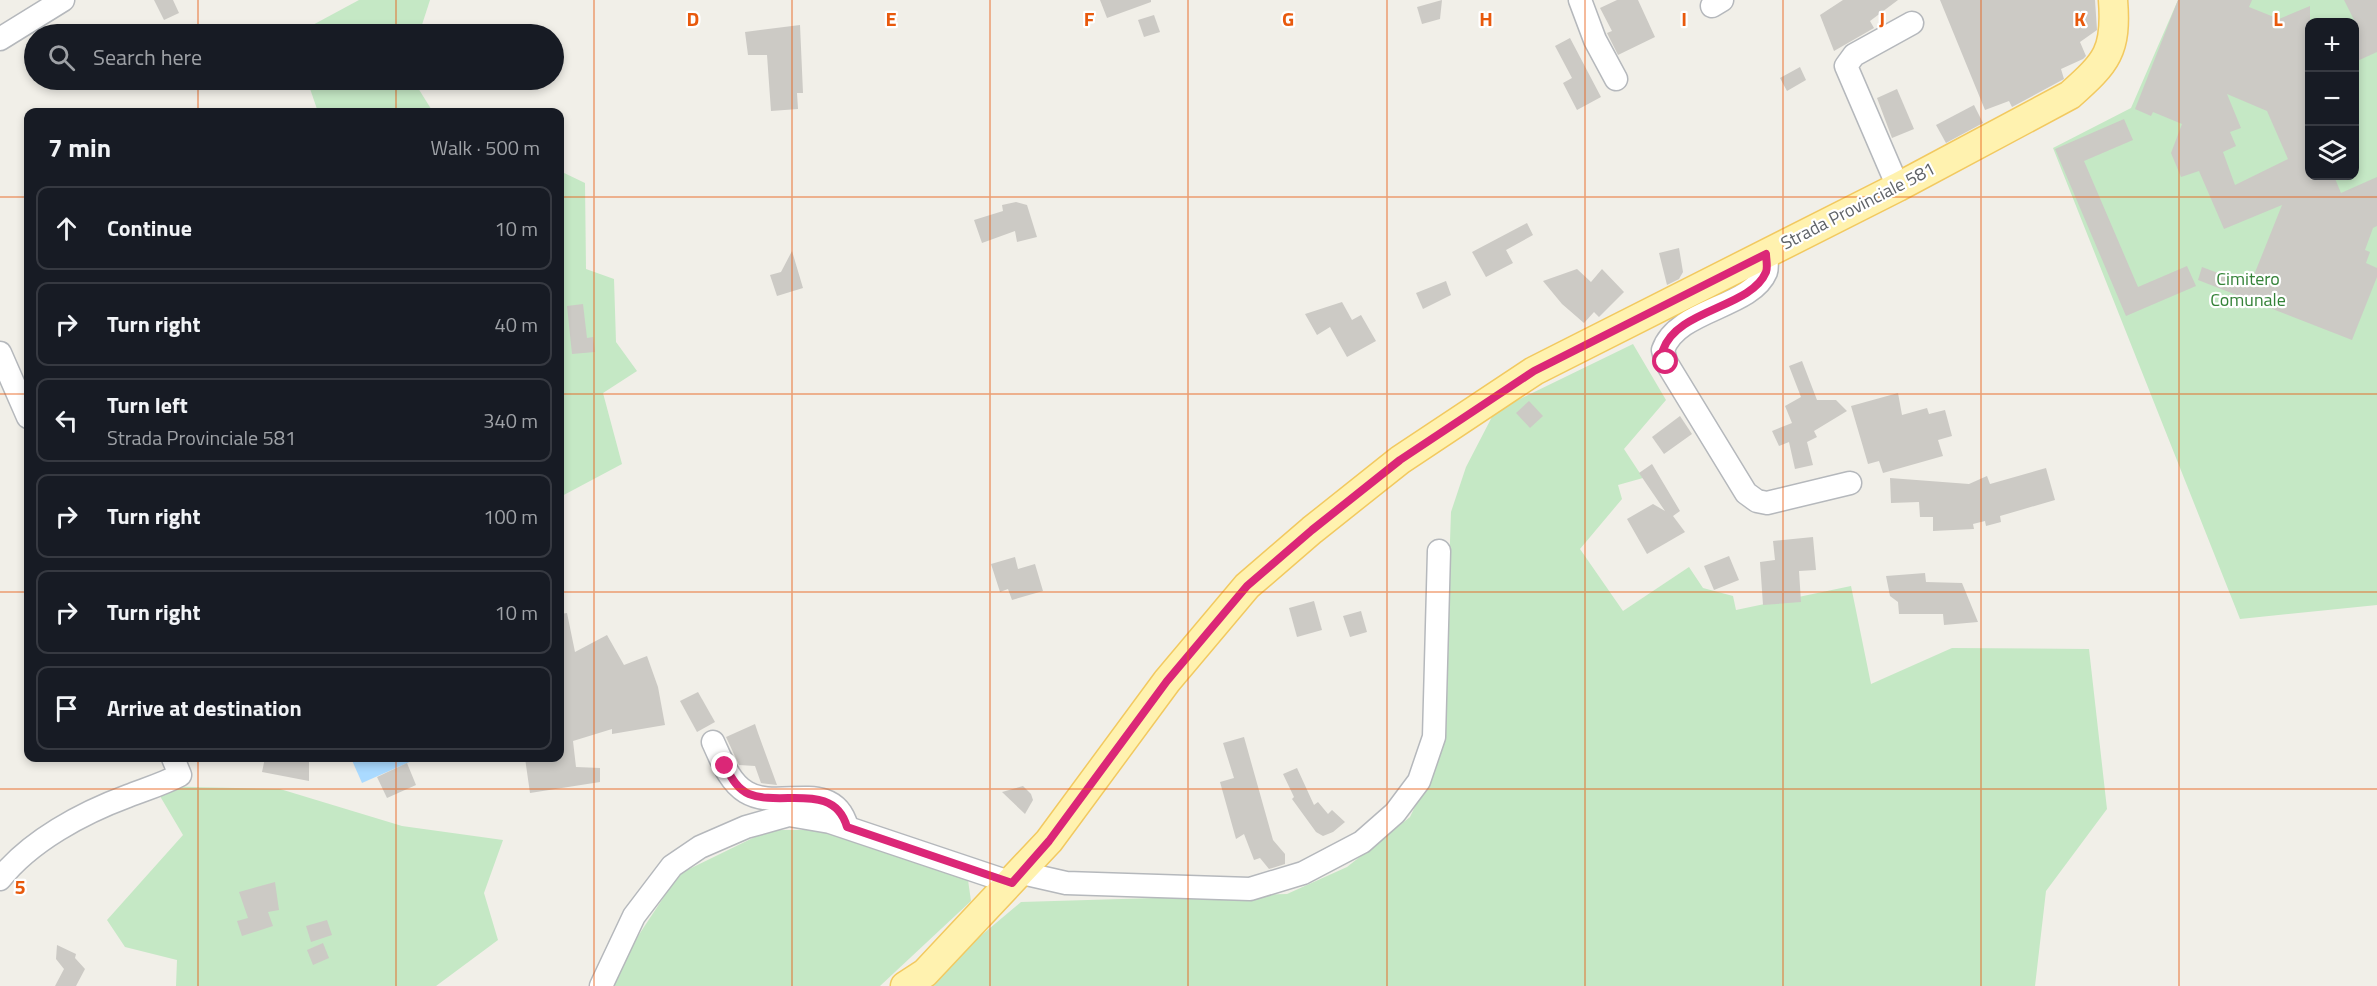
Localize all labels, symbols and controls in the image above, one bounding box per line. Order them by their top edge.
text: D [687,3,699,34]
text: E [885,3,897,34]
text: F [1084,3,1095,34]
text: G [1282,3,1294,34]
text: H [1479,3,1493,34]
text: I [1681,3,1687,34]
text: J [1879,3,1885,34]
text: K [2074,3,2086,34]
text: L [2273,3,2283,34]
map controls [2305,18,2359,180]
button: + [2305,18,2359,72]
search box [24,24,564,90]
text: Search here [93,40,202,74]
icon: search [45,41,78,74]
button: − [2305,72,2359,126]
button: layers [2305,126,2359,180]
text: 7 min [48,128,111,167]
text: Walk · 500 m [431,132,540,163]
street label: Strada Provinciale 581 [1776,155,1940,256]
text: Continue [107,211,192,245]
icon: ahead [50,212,83,245]
text: 10 m [494,213,538,244]
park label: Cimitero Comunale [2210,265,2286,313]
text: Turn right [107,307,201,341]
icon: right [50,308,83,341]
text: 40 m [494,309,538,340]
route start [1652,348,1678,374]
text: Turn left [107,388,188,422]
icon: left [50,404,83,437]
text: 340 m [483,405,538,436]
text: Strada Provinciale 581 [107,422,296,453]
text: Turn right [107,499,201,533]
icon: right [50,500,83,533]
text: 100 m [483,501,538,532]
text: Turn right [107,595,201,629]
icon: right [50,596,83,629]
text: 10 m [494,597,538,628]
text: Arrive at destination [107,691,302,725]
icon: arrive [50,692,83,725]
route end [711,752,737,778]
text: 5 [14,871,26,902]

